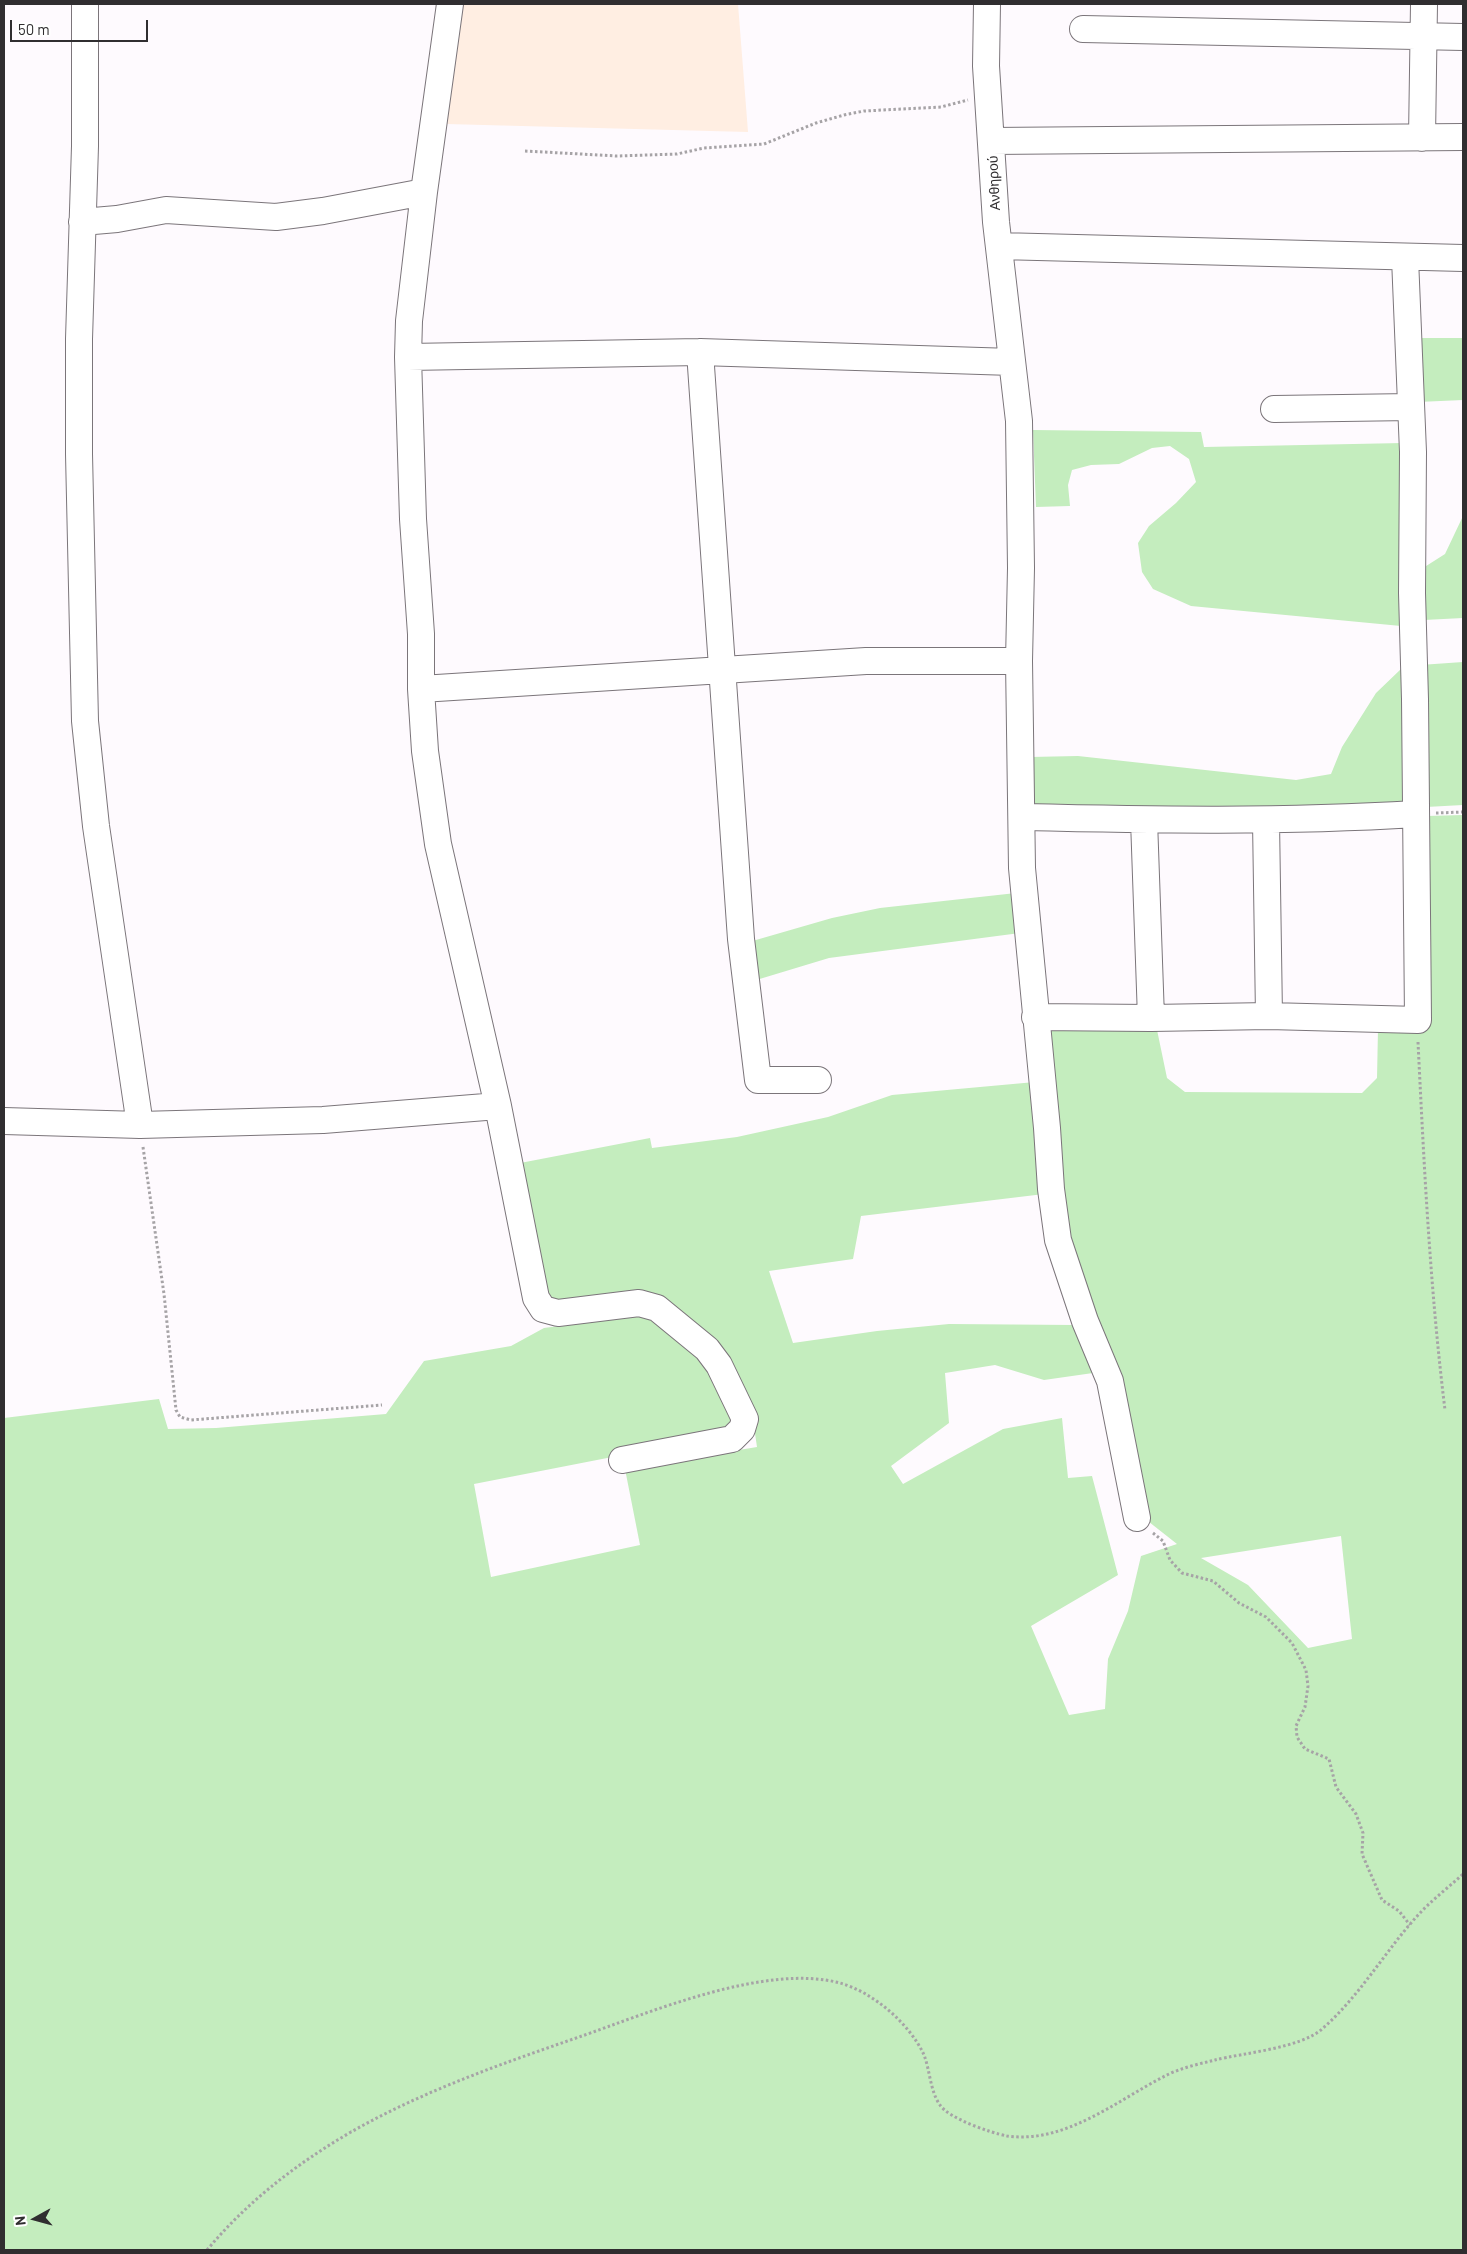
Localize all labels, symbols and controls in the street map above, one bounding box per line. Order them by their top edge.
scale bar [12,10,150,42]
text: 50 m [18,20,50,38]
street label: Ανθηρού [984,155,1004,211]
north arrow [10,2194,60,2244]
text: N [11,2215,29,2227]

